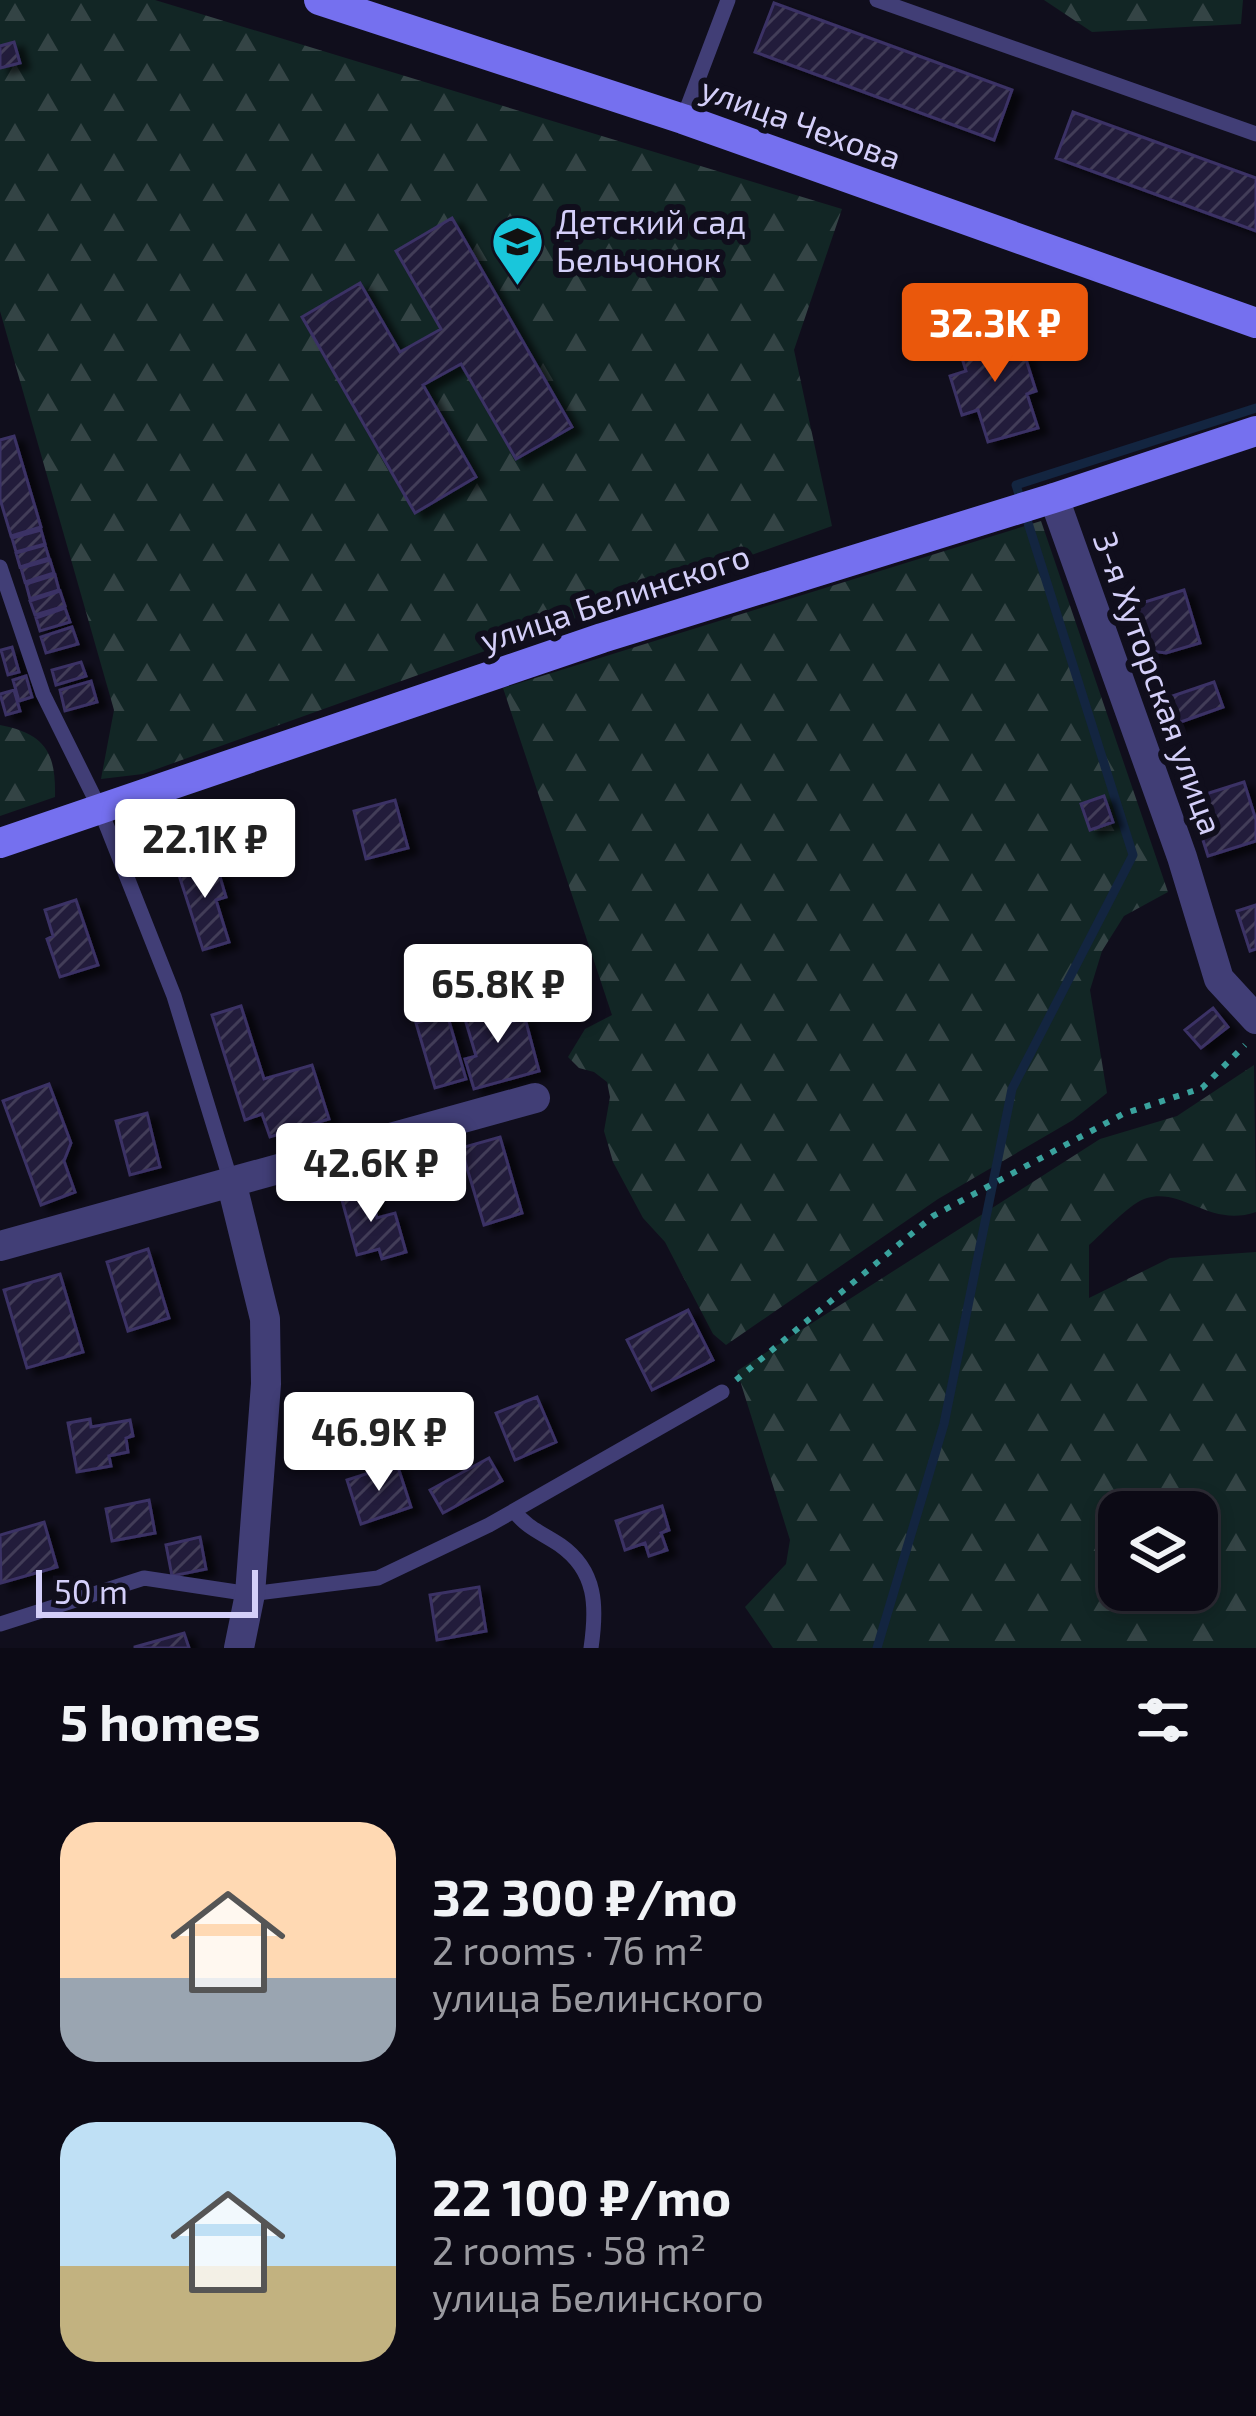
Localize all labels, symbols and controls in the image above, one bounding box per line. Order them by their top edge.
street label: улица Чехова [695,67,907,178]
place label: Детский сад Бельчонок [556,201,746,279]
school or university icon: Детский сад Бельчонок [489,213,545,287]
pin: 32.3K ₽ [884,283,1106,385]
text: 32.3K ₽ [929,298,1061,345]
street label: 3-я Хуторская улица [1085,526,1232,840]
street label: улица Белинского [475,535,755,660]
pin: 22.1K ₽ [94,799,316,901]
text: 22.1K ₽ [142,814,268,861]
pin: 65.8K ₽ [387,944,609,1046]
text: 65.8K ₽ [431,959,565,1006]
pin: 42.6K ₽ [260,1123,482,1225]
text: 42.6K ₽ [303,1138,439,1185]
pin: 46.9K ₽ [268,1392,490,1494]
text: 46.9K ₽ [311,1407,447,1454]
map controls [1098,1491,1218,1611]
button: layers [1098,1491,1218,1611]
scale bar [36,1564,258,1617]
text: 50 m [54,1571,128,1611]
icon: filters [1130,1687,1196,1753]
text: 5 homes [60,1690,261,1751]
text: 32 300 ₽/mo [432,1865,738,1926]
icon: home [156,1870,300,2014]
text: 2 rooms · 76 m² [432,1926,704,1973]
text: улица Белинского [432,1973,764,2020]
text: 22 100 ₽/mo [432,2165,731,2226]
icon: home [156,2170,300,2314]
text: 2 rooms · 58 m² [432,2226,706,2273]
text: улица Белинского [432,2273,764,2320]

